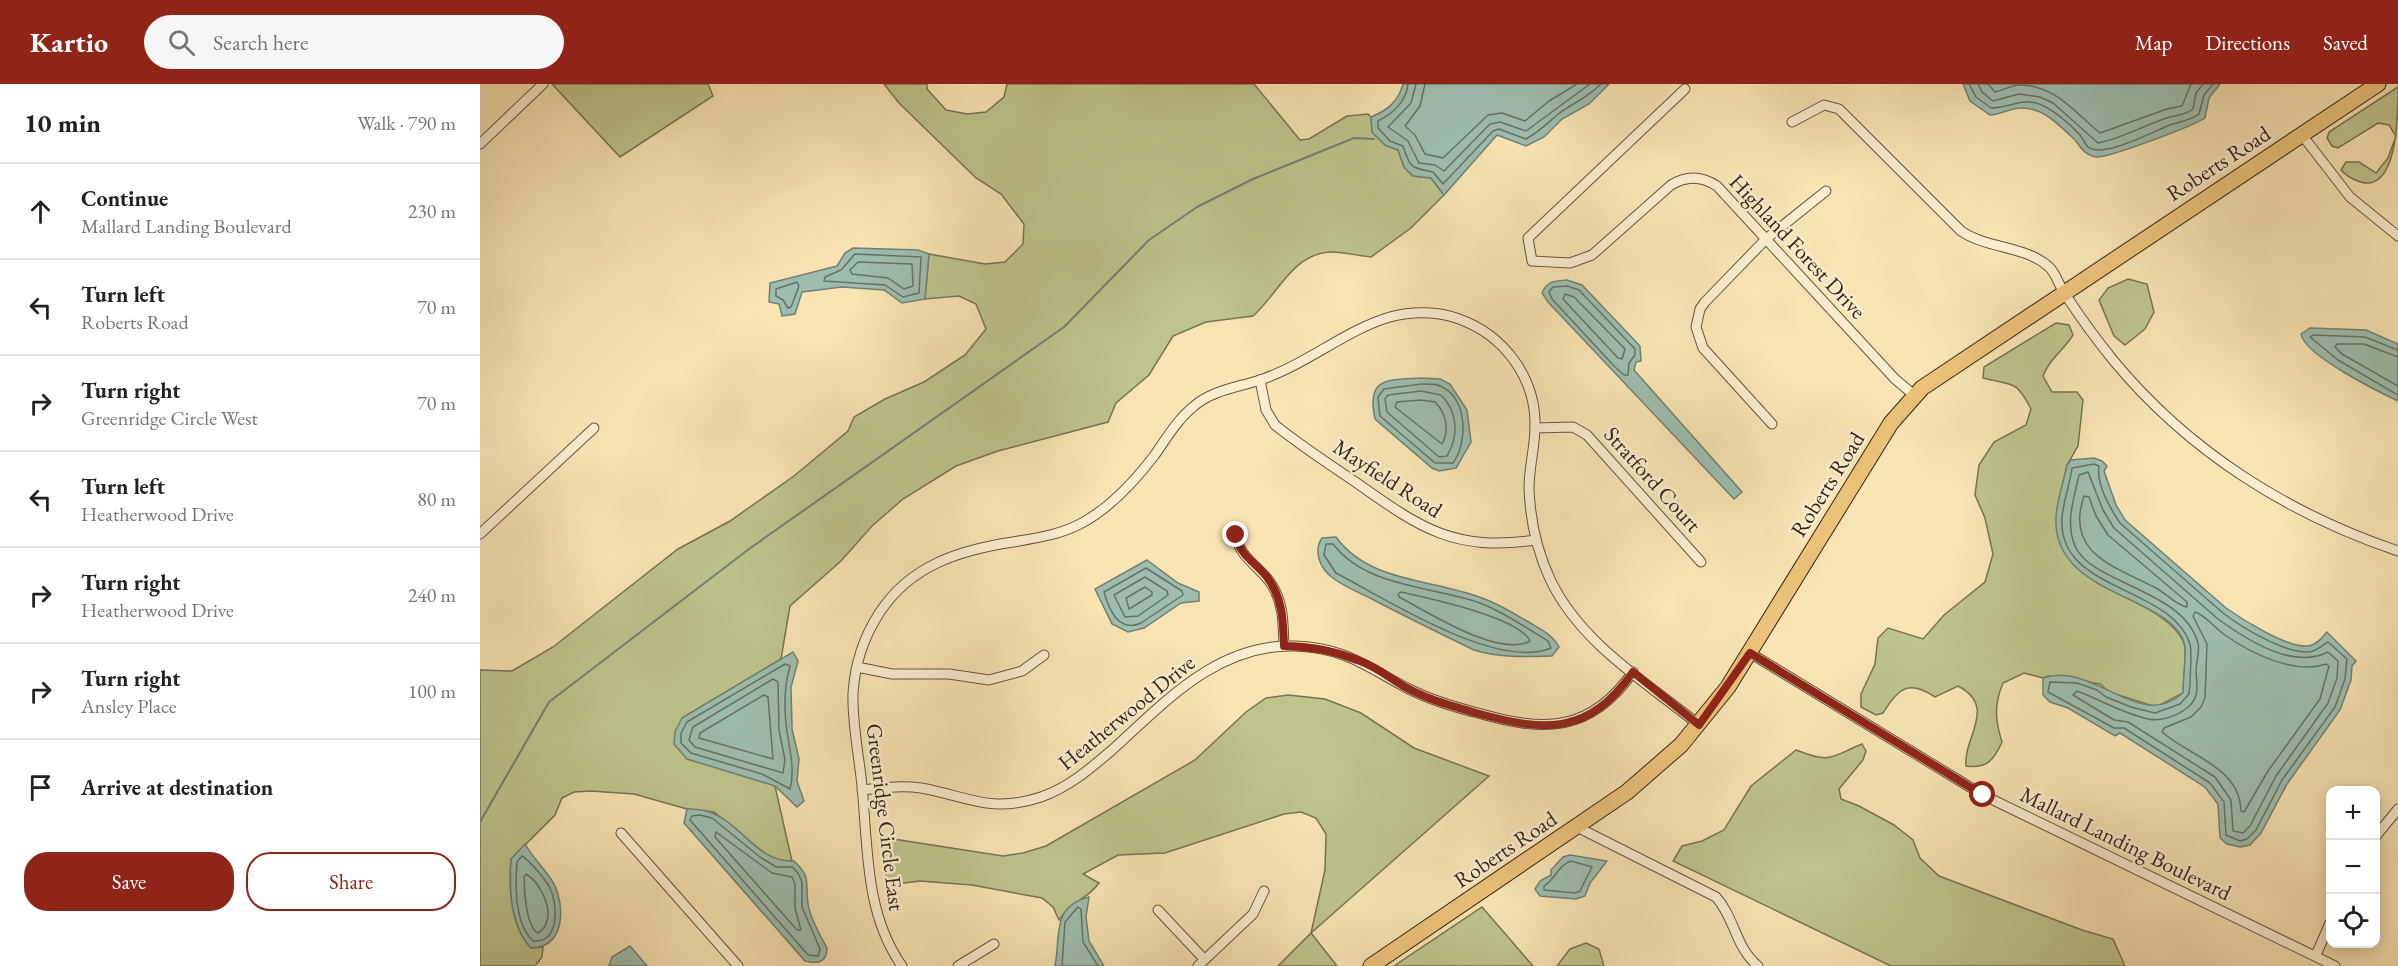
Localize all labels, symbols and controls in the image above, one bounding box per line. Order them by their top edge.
search box [144,15,564,69]
text: Kartio [30,24,108,60]
icon: search [165,26,198,59]
text: Search here [213,28,309,57]
text: Map [2135,29,2172,56]
text: Directions [2205,29,2290,56]
text: Saved [2323,29,2368,56]
text: 10 min [24,106,101,140]
text: Walk · 790 m [357,110,456,136]
street label: Roberts Road [2161,119,2277,208]
street label: Highland Forest Drive [1723,168,1873,325]
text: Continue [81,184,168,213]
icon: ahead [24,195,57,228]
text: 230 m [408,198,456,224]
text: Mallard Landing Boulevard [81,213,292,239]
text: Turn left [81,280,165,309]
icon: left [24,291,57,324]
text: 70 m [417,294,456,320]
text: Roberts Road [81,309,189,335]
text: Turn right [81,376,180,405]
icon: right [24,387,57,420]
text: 70 m [417,390,456,416]
text: Greenridge Circle West [81,405,258,431]
street label: Stratford Court [1597,420,1708,538]
street label: Roberts Road [1784,426,1872,542]
street label: Mayfield Road [1328,432,1449,525]
text: Turn left [81,472,165,501]
icon: left [24,483,57,516]
text: 80 m [417,486,456,512]
text: Heatherwood Drive [81,501,234,527]
route end [1222,521,1248,547]
text: Turn right [81,568,180,597]
icon: right [24,579,57,612]
text: 240 m [408,582,456,608]
text: Heatherwood Drive [81,597,234,623]
street label: Heatherwood Drive [1052,648,1201,777]
text: Turn right [81,664,180,693]
icon: right [24,675,57,708]
text: 100 m [408,678,456,704]
text: Ansley Place [81,693,177,719]
street label: Greenridge Circle East [860,722,911,913]
icon: arrive [24,771,57,804]
text: Arrive at destination [81,773,273,802]
street label: Mallard Landing Boulevard [2015,780,2237,908]
route start [1969,781,1995,807]
map controls [2326,786,2380,948]
button: + [2326,786,2380,840]
street label: Roberts Road [1448,804,1563,895]
button: − [2326,840,2380,894]
button: Save [24,852,234,911]
button: Share [246,852,456,911]
button: locate [2326,894,2380,948]

